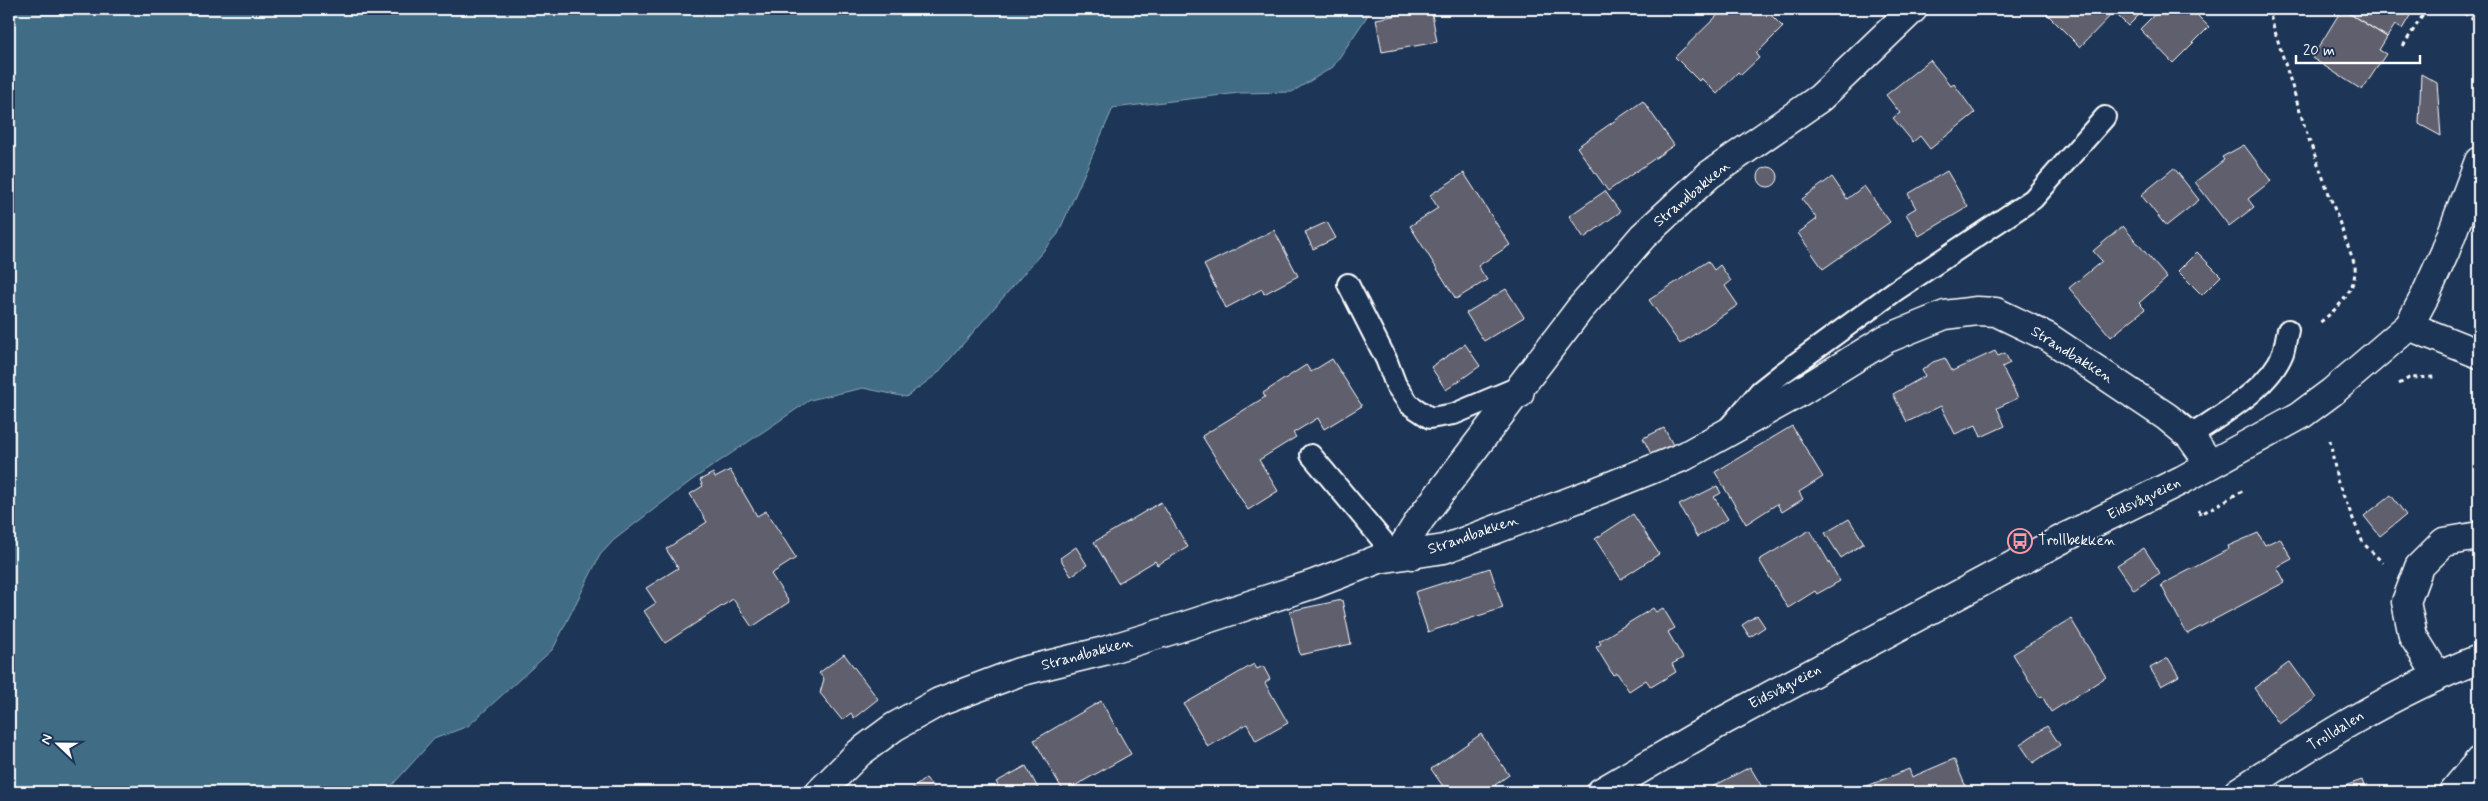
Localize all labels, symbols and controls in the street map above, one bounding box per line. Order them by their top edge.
scale bar [2296,32,2419,64]
text: 20 m [2303,41,2335,61]
street label: Strandbakken [1650,156,1735,232]
street label: Strandbakken [2027,322,2117,389]
street label: Eidsvågveien [2104,473,2184,525]
street label: Strandbakken [1425,510,1521,560]
bus stop icon: Trollbekken [2007,528,2033,554]
place label: Trollbekken [2038,531,2116,551]
street label: Strandbakken [1039,632,1135,676]
street label: Eidsvågveien [1745,660,1825,714]
street label: Trolldalen [2304,706,2368,756]
north arrow [32,718,82,768]
text: N [37,732,57,747]

